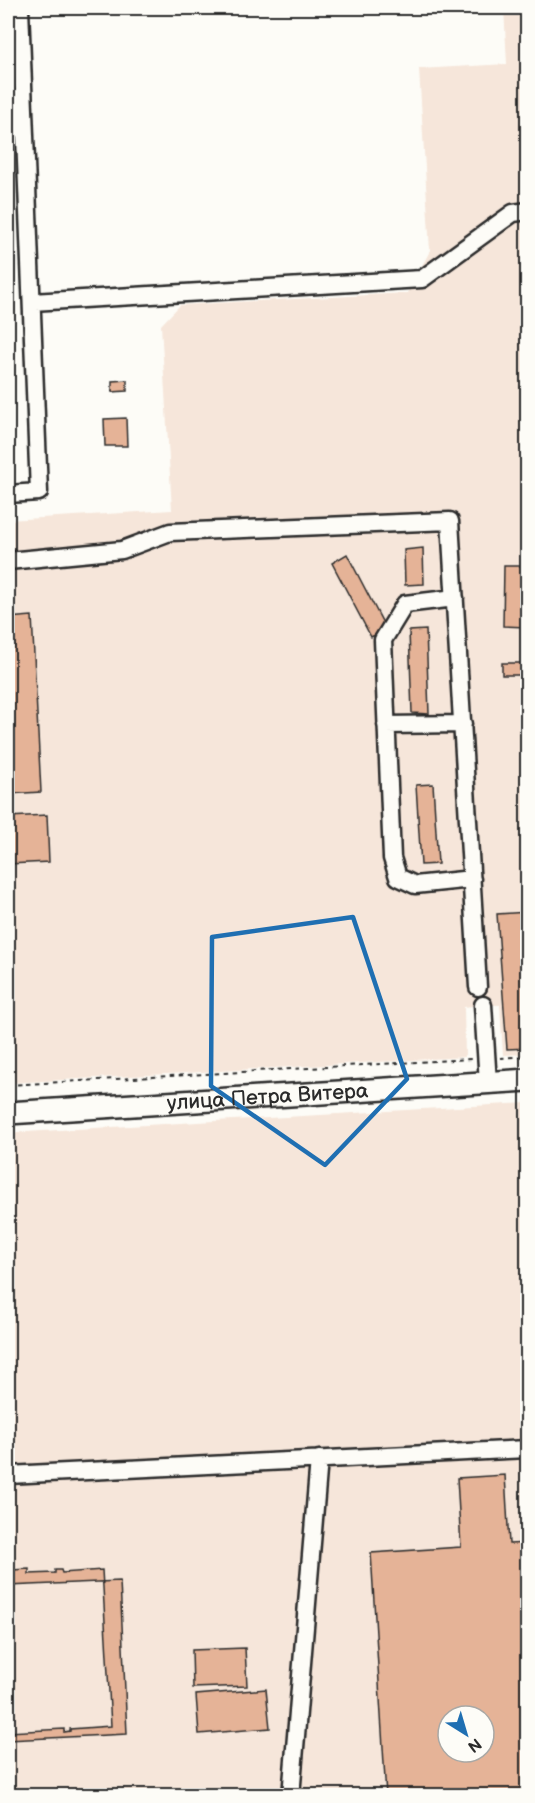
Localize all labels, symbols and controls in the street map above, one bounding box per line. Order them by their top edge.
street label: улица Петра Витера [166,1078,370,1115]
north arrow [436,1704,496,1764]
text: N [464,1734,485,1756]

